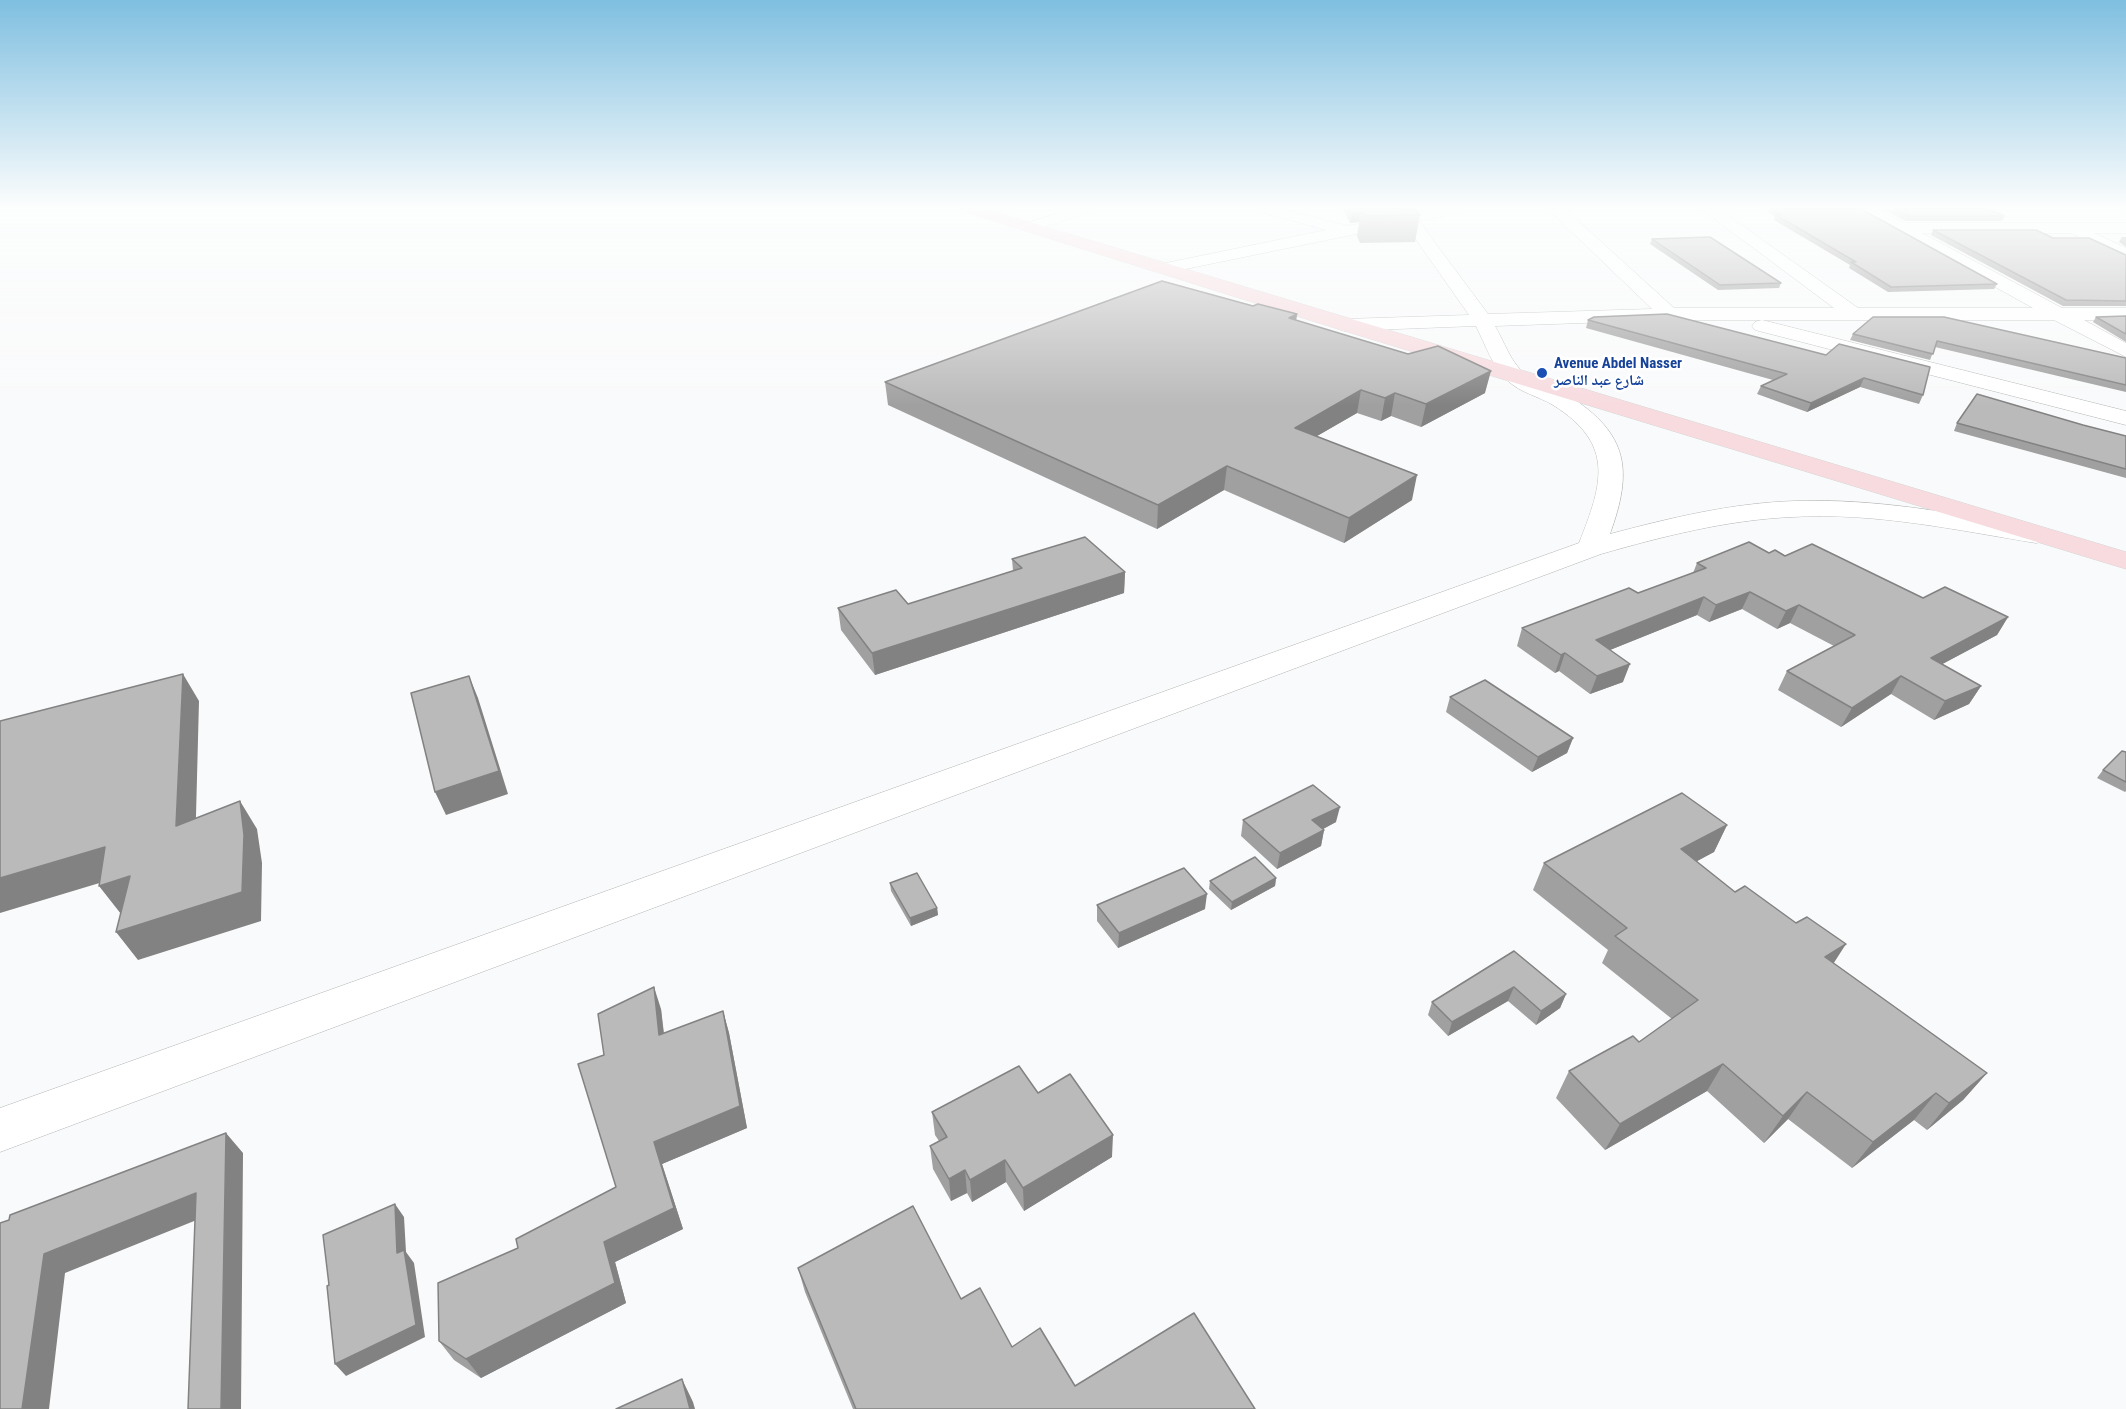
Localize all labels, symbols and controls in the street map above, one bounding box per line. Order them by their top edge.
place label: Avenue Abdel Nasser شارع عبد الناصر [1554,355,1682,390]
marker: Avenue Abdel Nasser شارع عبد الناصر [1535,366,1549,380]

